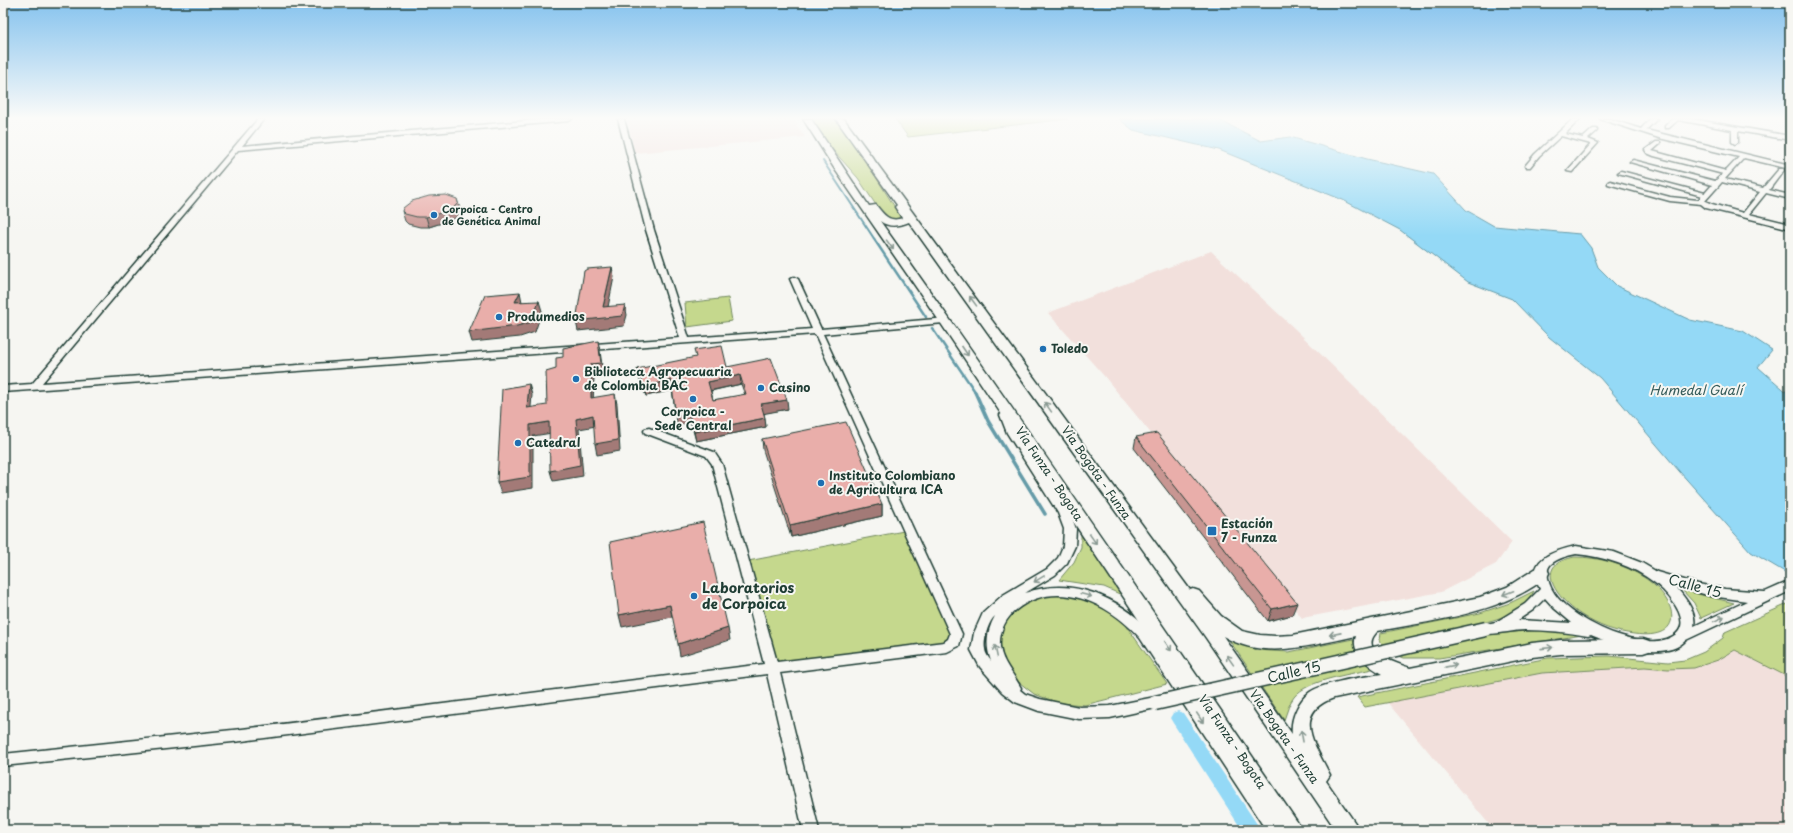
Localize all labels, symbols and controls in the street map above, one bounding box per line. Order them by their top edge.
place label: Corpoica - Centro de Genética Animal [442,201,541,228]
marker: Corpoica - Centro de Genética Animal [429,210,439,220]
one-way arrow [886,239,894,250]
one-way arrow [969,295,977,306]
place label: Produmedios [507,307,585,325]
marker: Produmedios [494,312,504,322]
place label: Toledo [1051,339,1088,357]
marker: Toledo [1038,344,1048,354]
one-way arrow [961,345,969,356]
place label: Biblioteca Agropecuaria de Colombia BAC [584,362,733,394]
marker: Biblioteca Agropecuaria de Colombia BAC [571,374,581,384]
place label: Casino [769,378,810,396]
water label: Humedal Gualí [1650,380,1746,399]
marker: Casino [756,383,766,393]
marker: Corpoica - Sede Central [688,394,698,404]
one-way arrow [1044,401,1052,412]
place label: Corpoica - Sede Central [654,402,732,434]
street label: Vía Bogota - Funza [1058,422,1136,523]
street label: Vía Funza - Bogota [1012,423,1088,525]
place label: Catedral [526,433,581,451]
marker: Catedral [513,438,523,448]
place label: Instituto Colombiano de Agricultura ICA [829,466,955,498]
marker: Instituto Colombiano de Agricultura ICA [816,478,826,488]
place label: Estación 7 - Funza [1221,514,1277,546]
marker: Estación 7 - Funza [1206,525,1218,537]
one-way arrow [1089,534,1097,545]
street label: Calle 15 [1666,568,1724,603]
one-way arrow [1033,576,1045,584]
place label: Laboratorios de Corpoica [702,577,794,614]
one-way arrow [1502,590,1514,598]
marker: Laboratorios de Corpoica [689,591,699,601]
one-way arrow [1080,592,1093,600]
one-way arrow [1713,615,1725,622]
one-way arrow [1329,630,1342,638]
one-way arrow [1164,640,1172,651]
one-way arrow [992,645,1000,658]
one-way arrow [1540,645,1553,652]
one-way arrow [1226,655,1234,666]
street label: Calle 15 [1265,655,1323,688]
one-way arrow [1444,662,1457,670]
street label: Vía Bogota - Funza [1246,686,1324,787]
street label: Vía Funza - Bogota [1195,691,1271,793]
one-way arrow [1196,712,1204,723]
one-way arrow [1298,730,1306,743]

